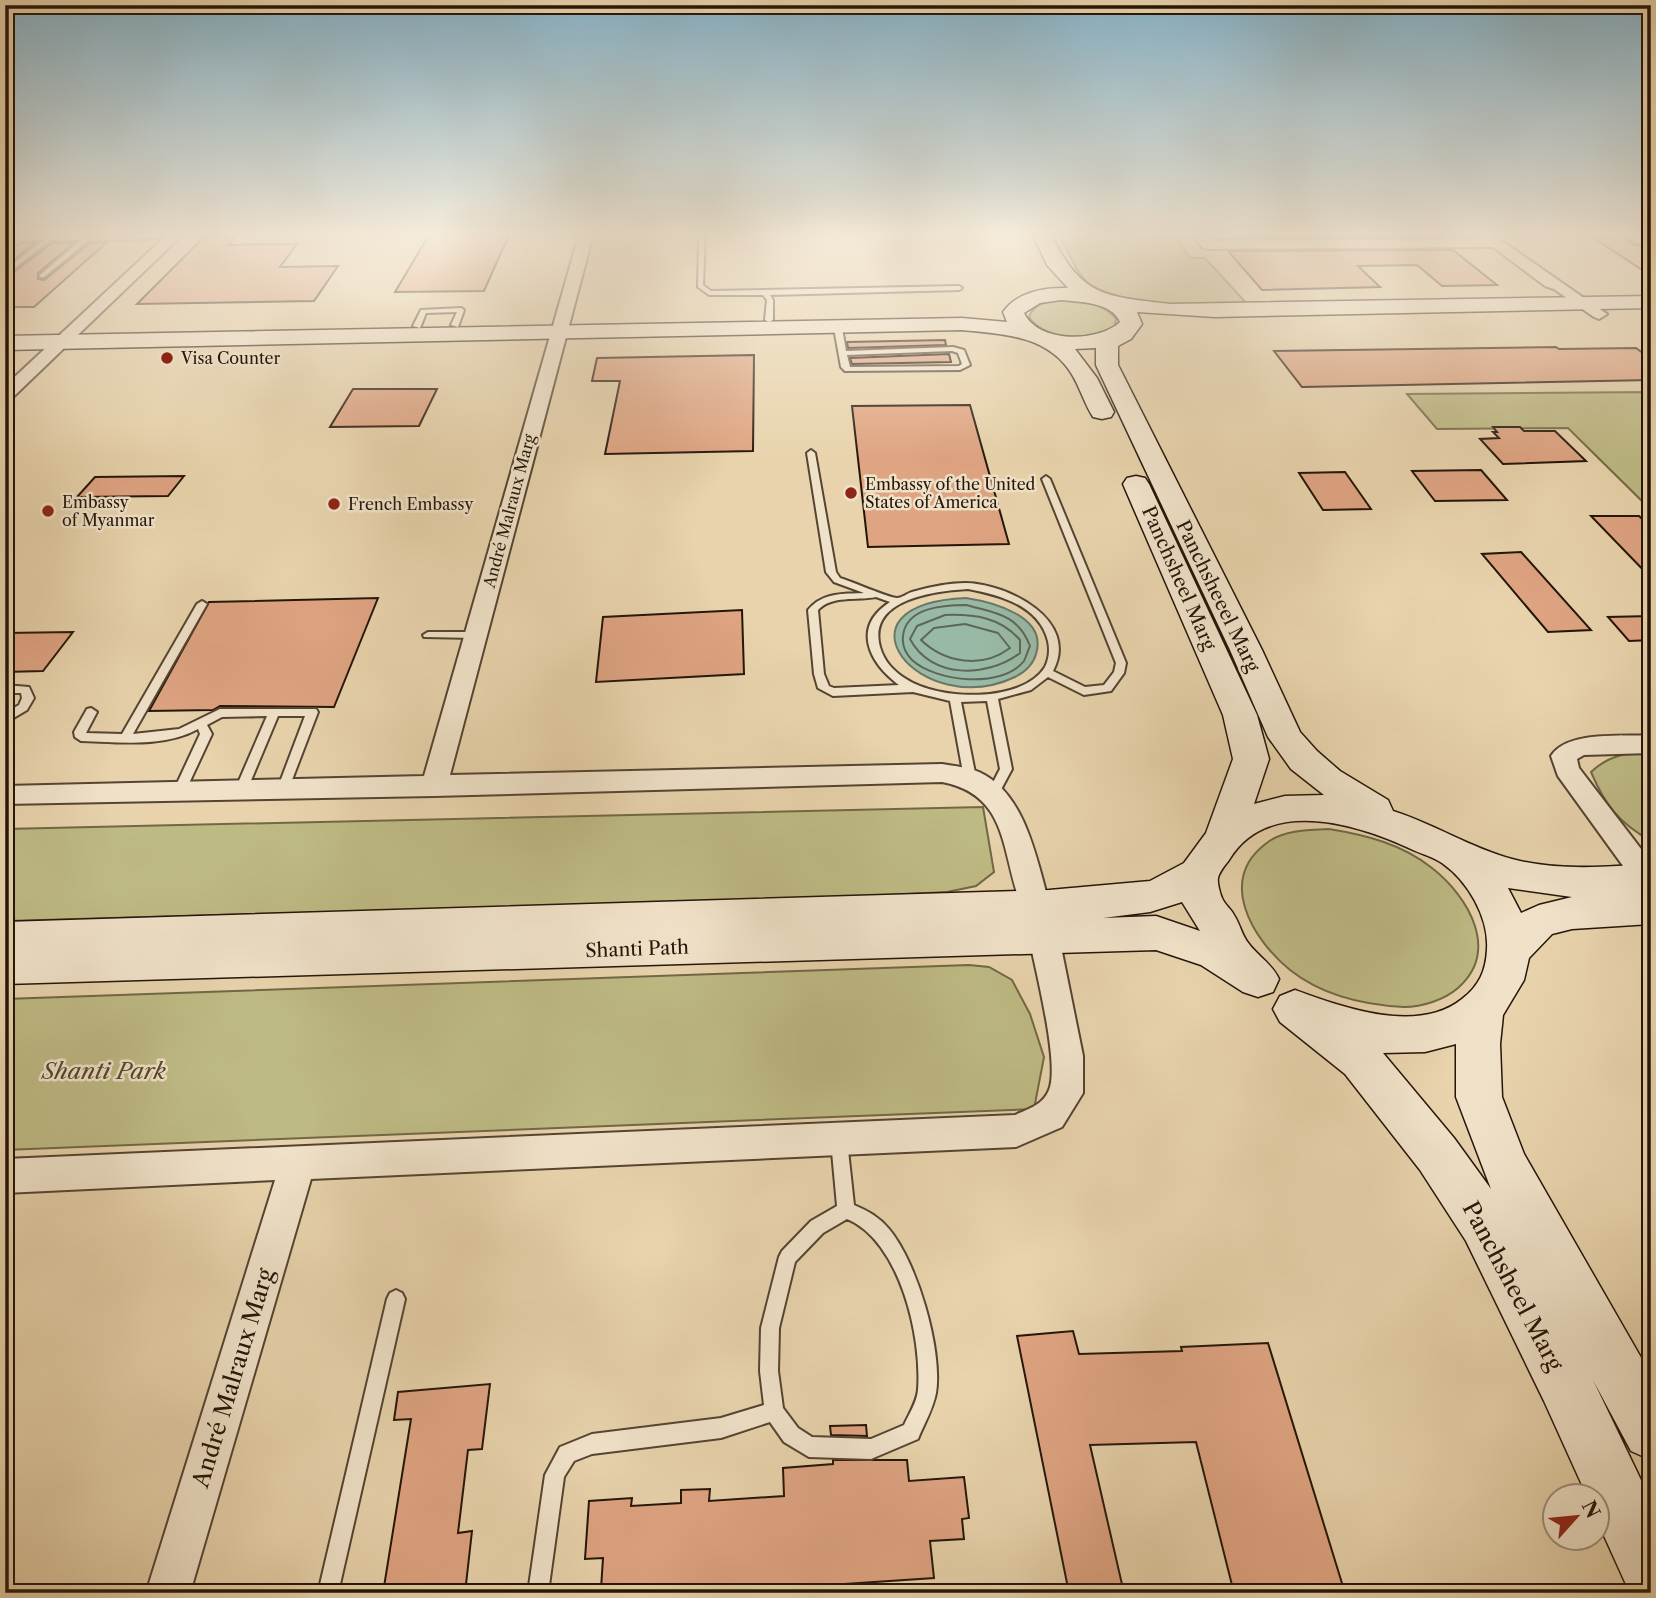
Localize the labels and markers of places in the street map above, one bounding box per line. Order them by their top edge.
place label: Visa Counter [180,348,281,368]
marker: Visa Counter [159,350,175,366]
place label: Embassy of the United States of America [865,474,1036,512]
marker: Embassy of the United States of America [843,485,859,501]
place label: Embassy of Myanmar [62,492,155,530]
place label: French Embassy [348,494,474,514]
marker: French Embassy [326,496,342,512]
marker: Embassy of Myanmar [40,503,56,519]

